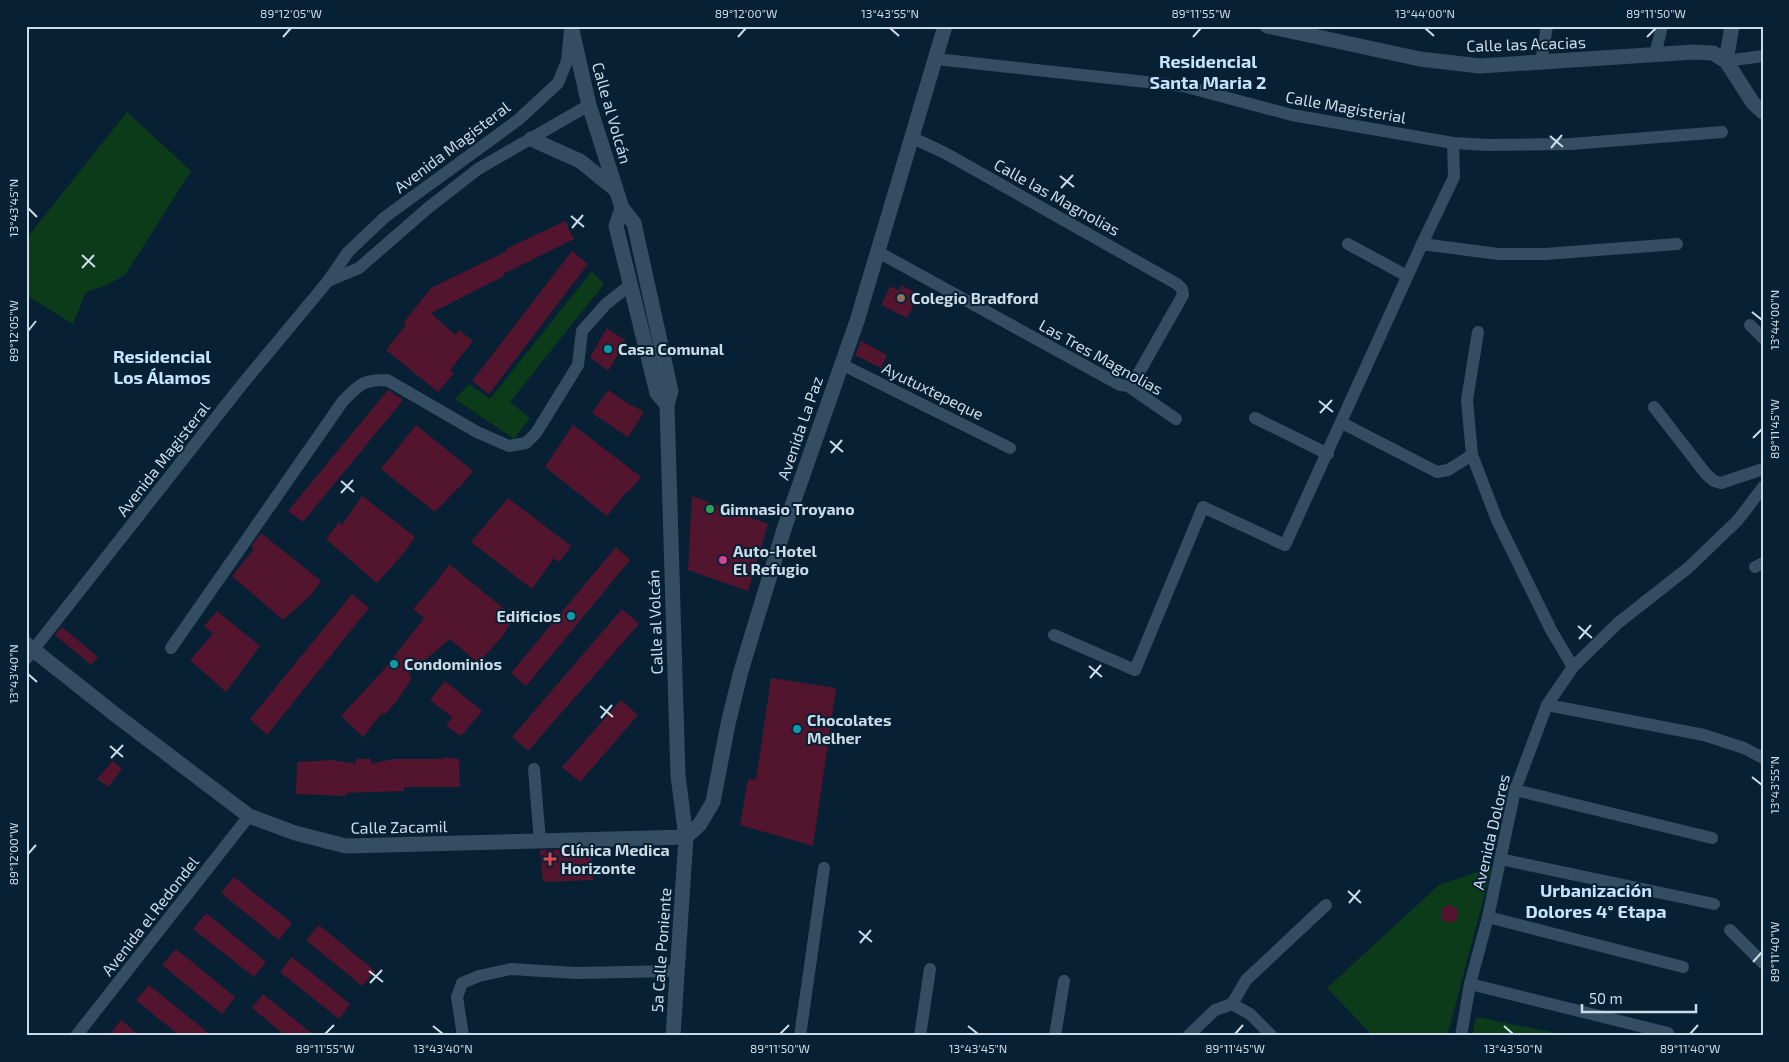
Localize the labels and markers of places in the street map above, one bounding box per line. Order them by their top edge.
place label: Colegio Bradford [911,288,1039,307]
marker: Colegio Bradford [895,292,907,304]
place label: Casa Comunal [618,339,725,358]
marker: Casa Comunal [602,343,614,355]
place label: Gimnasio Troyano [720,499,855,519]
marker: Gimnasio Troyano [704,503,716,515]
place label: Auto-Hotel El Refugio [733,541,818,578]
marker: Auto-Hotel El Refugio [717,554,729,566]
place label: Edificios [497,606,561,625]
marker: Edificios [565,610,577,622]
place label: Condominios [404,654,502,673]
marker: Condominios [388,658,400,670]
place label: Chocolates Melher [807,710,891,747]
marker: Chocolates Melher [791,723,803,735]
place label: Clínica Medica Horizonte [561,840,670,877]
marker: Clínica Medica Horizonte [543,852,557,866]

